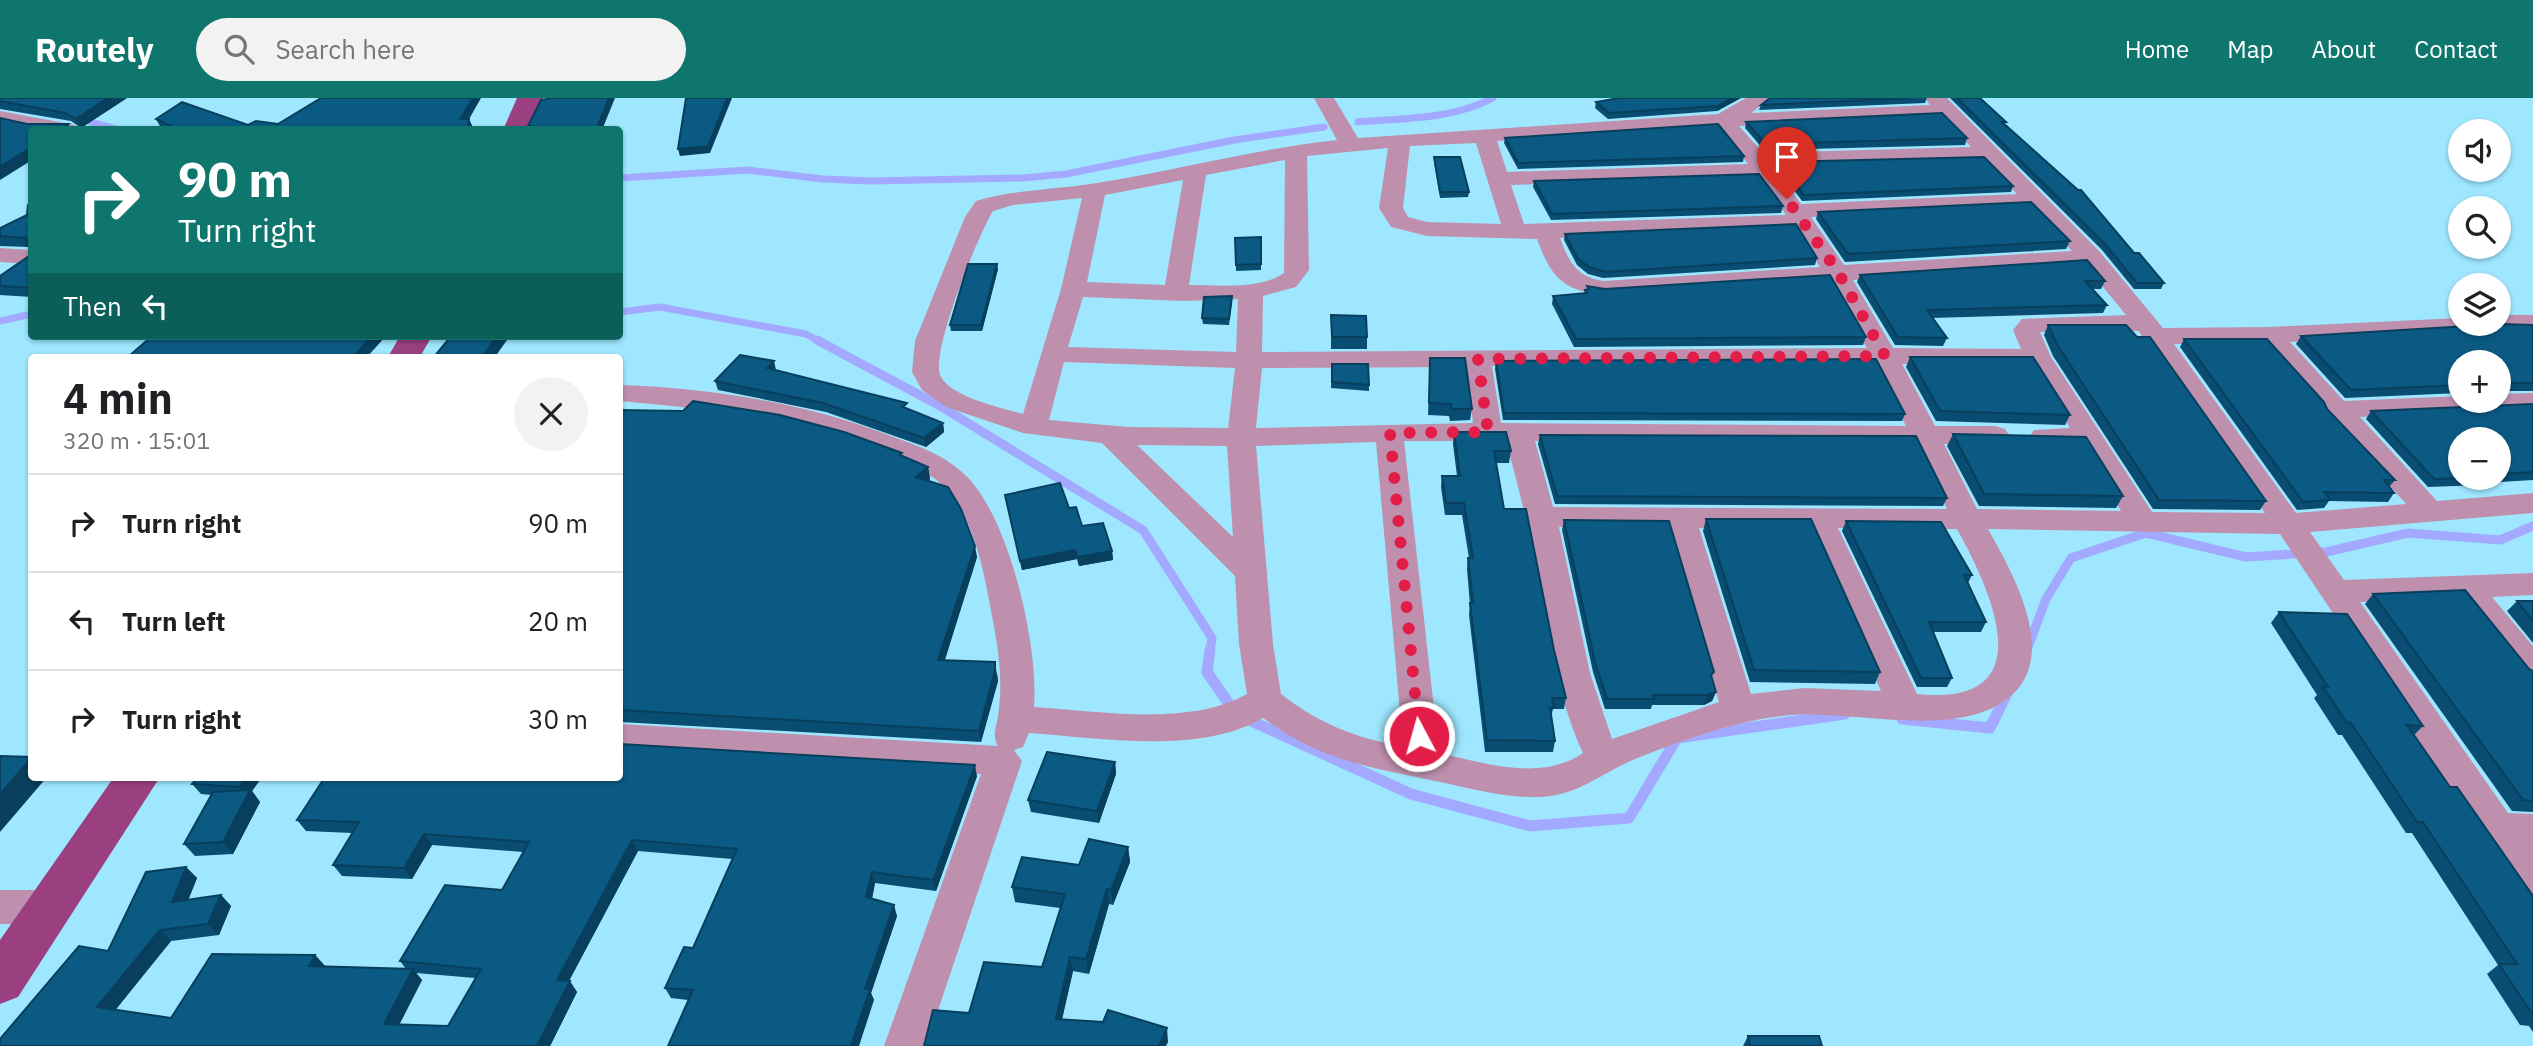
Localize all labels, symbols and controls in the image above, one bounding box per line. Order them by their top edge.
search box [196,18,686,81]
text: Routely [35,28,154,71]
icon: search [220,30,258,68]
text: Search here [276,32,415,66]
text: Home [2125,33,2189,65]
text: Map [2227,33,2273,65]
text: About [2311,33,2376,65]
text: Contact [2414,33,2498,65]
map controls [2448,119,2511,490]
button: sound [2448,119,2511,182]
pin [1757,127,1817,199]
icon: arrive [1768,138,1806,176]
text: 90 m [178,147,292,210]
icon: right [63,154,154,245]
button: search [2448,196,2511,259]
text: Turn right [178,209,316,251]
button: layers [2448,273,2511,336]
icon: left [136,287,174,325]
text: Then [63,289,122,323]
button: + [2448,350,2511,413]
text: 4 min [63,371,173,426]
button: close [514,377,588,451]
text: 320 m · 15:01 [63,425,210,455]
button: − [2448,427,2511,490]
icon: right [63,504,101,542]
text: Turn right [122,506,241,540]
text: 90 m [528,506,588,540]
icon: left [63,602,101,640]
text: Turn left [122,604,225,638]
text: 20 m [528,604,588,638]
position arrow [1382,699,1456,773]
icon: right [63,700,101,738]
text: Turn right [122,702,241,736]
text: 30 m [528,702,588,736]

